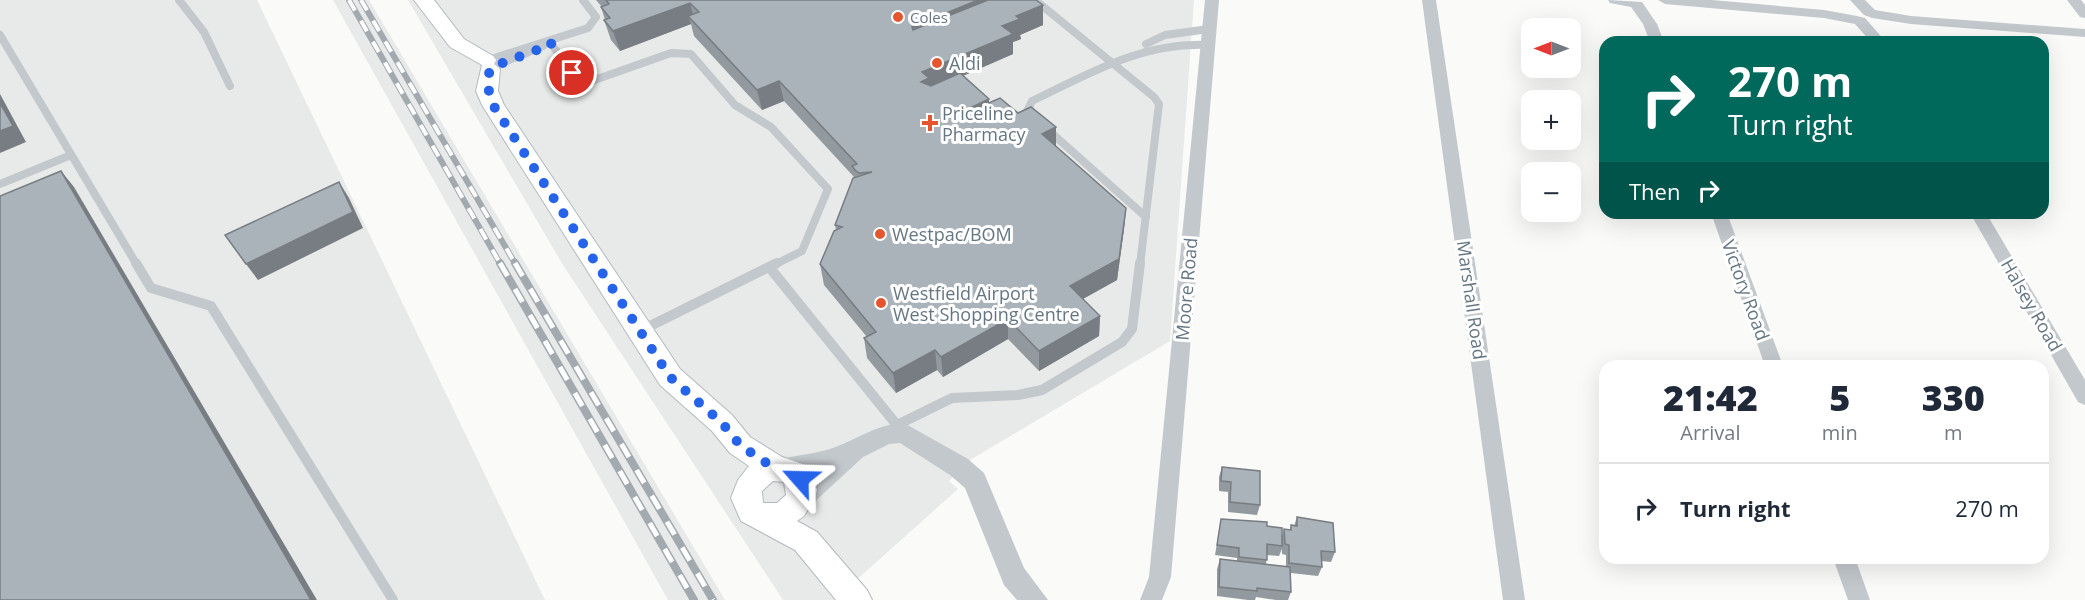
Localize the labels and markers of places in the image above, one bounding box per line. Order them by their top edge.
place label: Coles [910,7,948,27]
marker: Coles [891,10,905,24]
pin [546,47,597,98]
place label: Aldi [949,51,980,75]
marker: Aldi [930,56,944,70]
place label: Priceline Pharmacy [942,101,1027,146]
marker: Priceline Pharmacy [923,116,937,130]
place label: Westpac/BOM [892,222,1012,246]
marker: Westpac/BOM [873,227,887,241]
place label: Westfield Airport West Shopping Centre [893,281,1080,326]
marker: Westfield Airport West Shopping Centre [874,296,888,310]

